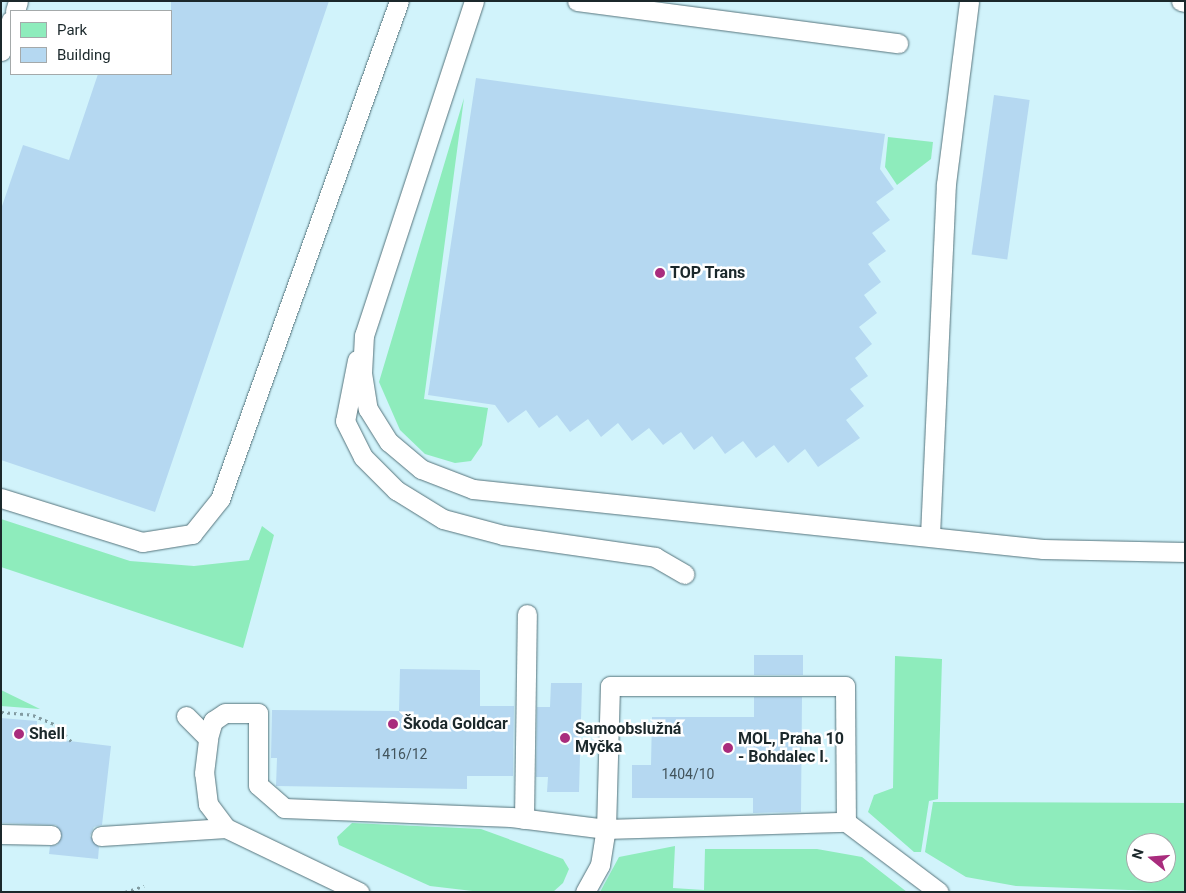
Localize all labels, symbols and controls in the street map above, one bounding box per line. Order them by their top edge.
legend [10,10,172,75]
text: Park [57,21,87,39]
text: Building [57,46,111,64]
place label: TOP Trans [670,263,746,283]
marker: TOP Trans [654,267,666,279]
place label: Škoda Goldcar [403,714,508,734]
marker: Škoda Goldcar [387,718,399,730]
place label: Samoobslužná Myčka [575,719,681,757]
place label: Shell [29,724,65,744]
marker: Shell [13,728,25,740]
place label: MOL, Praha 10 - Bohdalec I. [738,729,844,767]
marker: Samoobslužná Myčka [559,732,571,744]
marker: MOL, Praha 10 - Bohdalec I. [722,742,734,754]
house number: 1416/12 [375,746,427,762]
house number: 1404/10 [662,766,714,782]
north arrow [1126,833,1176,883]
text: N [1129,847,1147,861]

